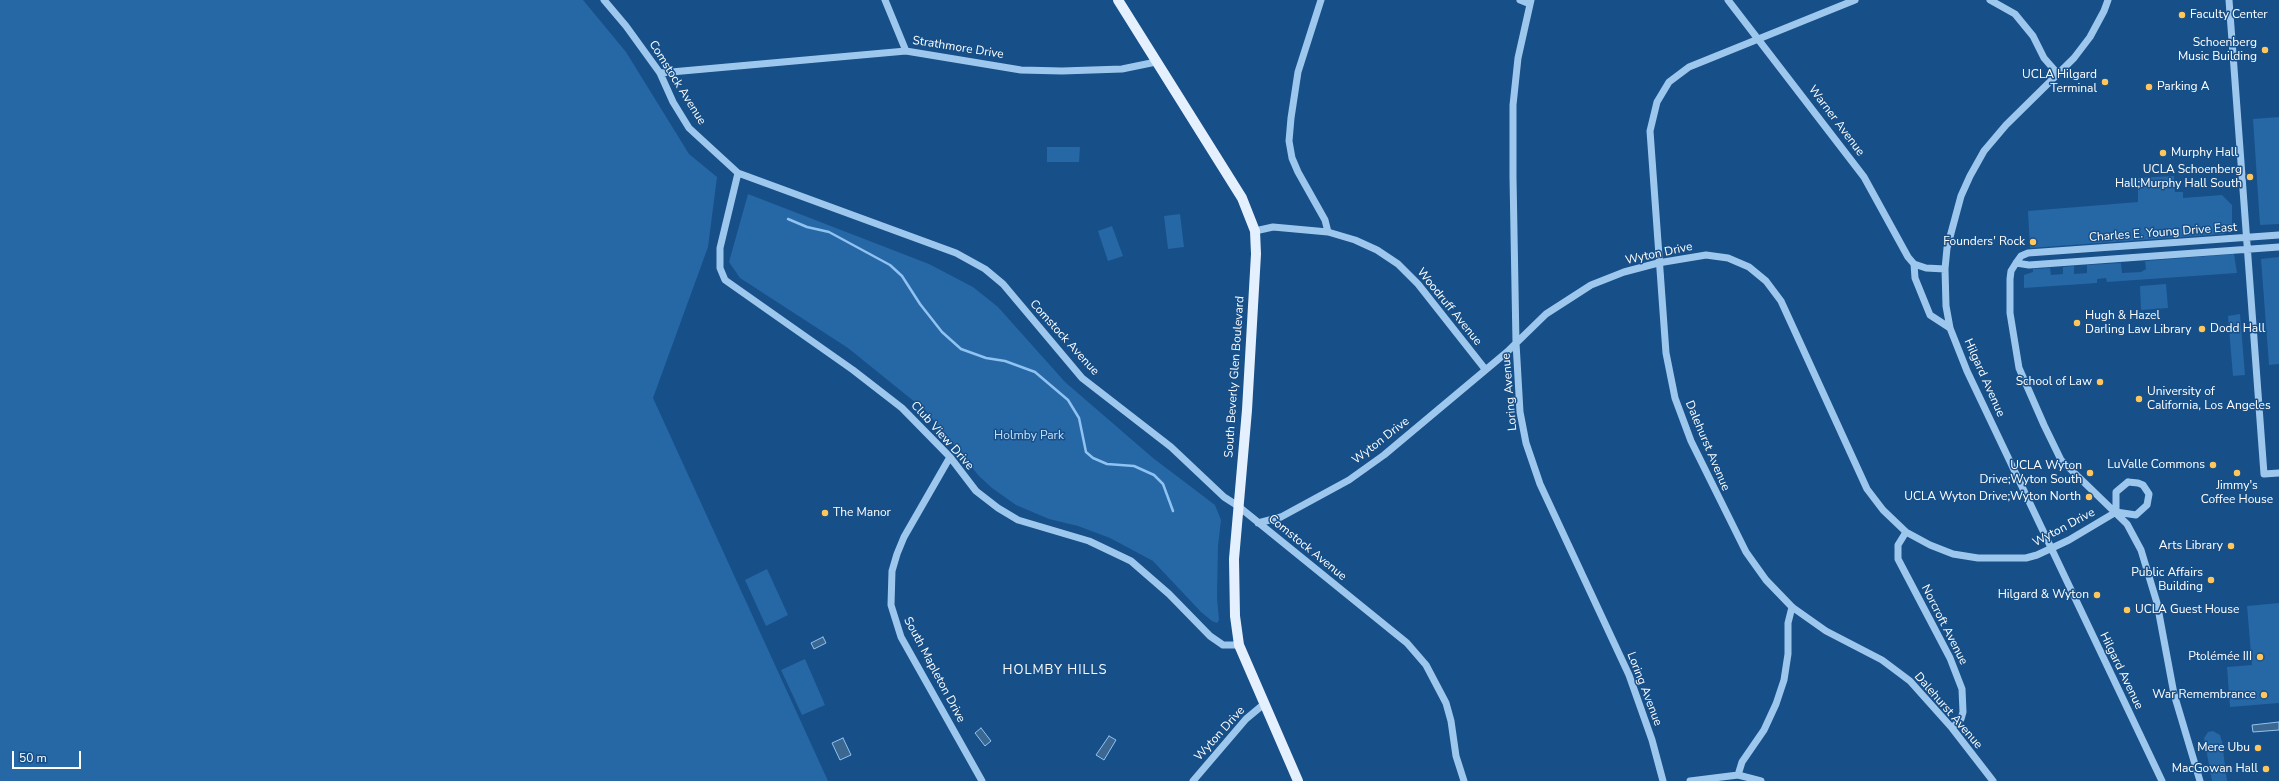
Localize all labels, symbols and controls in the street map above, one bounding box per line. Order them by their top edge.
place label: Faculty Center [2190,8,2268,22]
marker: Faculty Center [2177,10,2187,20]
street label: Strathmore Drive [911,34,1005,62]
place label: Schoenberg Music Building [2178,36,2257,64]
street label: Comstock Avenue [645,38,709,128]
marker: Schoenberg Music Building [2260,45,2270,55]
place label: UCLA Hilgard Terminal [2022,68,2097,96]
marker: UCLA Hilgard Terminal [2100,77,2110,87]
place label: Parking A [2157,80,2209,94]
marker: Parking A [2144,82,2154,92]
street label: Warner Avenue [1805,83,1867,159]
place label: Murphy Hall [2171,146,2238,160]
marker: Murphy Hall [2158,148,2168,158]
place label: UCLA Schoenberg Hall;Murphy Hall South [2115,163,2242,191]
marker: UCLA Schoenberg Hall;Murphy Hall South [2245,172,2255,182]
street label: Charles E. Young Drive East [2088,221,2238,245]
place label: Founders' Rock [1943,235,2025,249]
marker: Founders' Rock [2028,237,2038,247]
street label: Wyton Drive [1624,240,1694,268]
street label: Woodruff Avenue [1413,265,1485,349]
street label: South Beverly Glen Boulevard [1222,296,1248,458]
street label: Comstock Avenue [1026,297,1102,379]
place label: Hugh & Hazel Darling Law Library [2085,309,2192,337]
marker: Hugh & Hazel Darling Law Library [2072,318,2082,328]
place label: Dodd Hall [2210,322,2265,336]
marker: Dodd Hall [2197,324,2207,334]
street label: Hilgard Avenue [1960,337,2008,419]
street label: Loring Avenue [1499,353,1521,431]
place label: School of Law [2016,375,2092,389]
marker: School of Law [2095,377,2105,387]
place label: University of California, Los Angeles [2147,385,2271,413]
marker: University of California, Los Angeles [2134,394,2144,404]
street label: Club View Drive [907,399,977,473]
street label: Dalehurst Avenue [1681,399,1733,493]
street label: Wyton Drive [1350,414,1412,468]
park label: Holmby Park [994,429,1064,443]
place label: LuValle Commons [2107,458,2205,472]
place label: UCLA Wyton Drive;Wyton South [1979,459,2082,487]
marker: LuValle Commons [2208,460,2218,470]
marker: UCLA Wyton Drive;Wyton South [2085,468,2095,478]
marker: Jimmy's Coffee House [2232,468,2242,478]
place label: Jimmy's Coffee House [2201,479,2273,507]
place label: UCLA Wyton Drive;Wyton North [1904,490,2081,504]
marker: UCLA Wyton Drive;Wyton North [2084,492,2094,502]
place label: The Manor [833,506,891,520]
street label: Wyton Drive [2030,506,2098,550]
marker: The Manor [820,508,830,518]
street label: Comstock Avenue [1265,512,1349,584]
place label: Arts Library [2159,539,2223,553]
marker: Arts Library [2226,541,2236,551]
place label: Public Affairs Building [2131,566,2203,594]
marker: Public Affairs Building [2206,575,2216,585]
street label: Norcroft Avenue [1918,583,1970,667]
place label: Hilgard & Wyton [1998,588,2089,602]
marker: Hilgard & Wyton [2092,590,2102,600]
place label: UCLA Guest House [2135,603,2239,617]
marker: UCLA Guest House [2122,605,2132,615]
street label: South Mapleton Drive [900,615,968,725]
street label: Hilgard Avenue [2096,630,2146,712]
street label: Loring Avenue [1623,650,1665,728]
place label: Ptolémée III [2188,650,2252,664]
marker: Ptolémée III [2255,652,2265,662]
district label: HOLMBY HILLS [1003,663,1107,679]
street label: Dalehurst Avenue [1911,670,1985,752]
place label: War Remembrance [2152,688,2256,702]
marker: War Remembrance [2259,690,2269,700]
street label: Wyton Drive [1192,704,1248,764]
place label: Mere Ubu [2197,741,2250,755]
scale bar [14,743,83,769]
marker: Mere Ubu [2253,743,2263,753]
text: 50 m [19,750,47,766]
place label: MacGowan Hall [2172,762,2258,776]
marker: MacGowan Hall [2261,764,2271,774]

